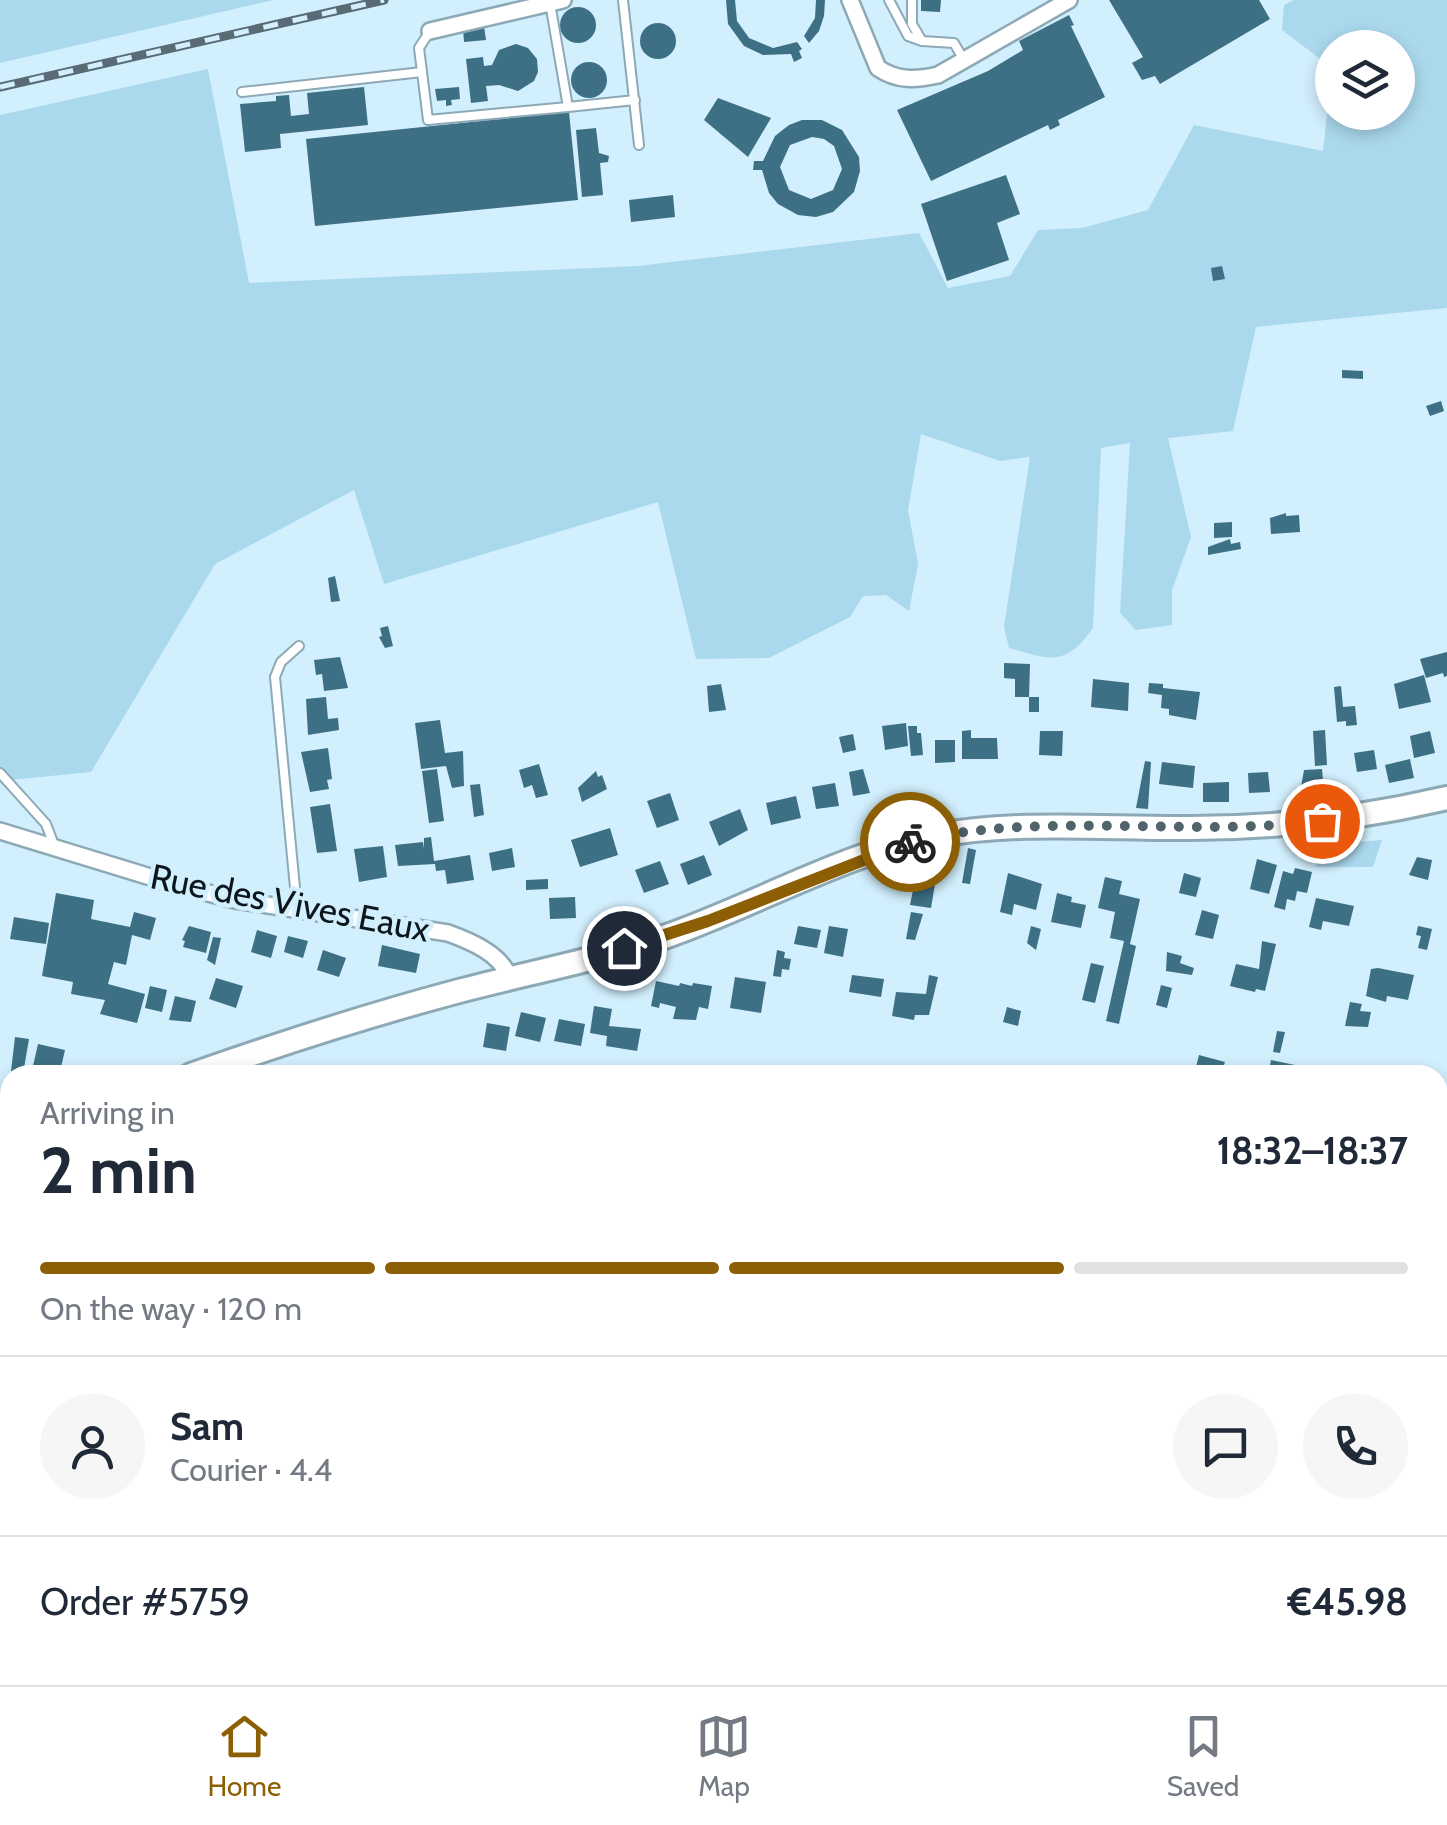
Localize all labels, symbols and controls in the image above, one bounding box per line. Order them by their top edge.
map controls [1315,30,1415,130]
button: layers [1315,30,1415,130]
pin [1280,779,1365,864]
courier [860,792,960,892]
icon: bag [1295,794,1350,849]
icon: bike [883,815,938,870]
street label: Rue des Vives Eaux [147,854,434,951]
pin [582,906,667,991]
icon: home [597,921,652,976]
text: Arriving in [40,1093,175,1132]
text: 18:32–18:37 [1217,1127,1408,1174]
text: 2 min [40,1130,197,1209]
text: On the way · 120 m [40,1289,302,1328]
button: person [40,1394,145,1499]
button: chat [1173,1394,1278,1499]
button: phone [1303,1394,1408,1499]
text: Sam [170,1403,244,1450]
text: Courier · 4.4 [170,1450,332,1489]
text: Order #5759 [40,1578,250,1625]
text: €45.98 [1287,1578,1408,1625]
tab: Home [208,1709,281,1803]
tab: Map [696,1709,751,1803]
tab: Saved [1167,1709,1239,1803]

